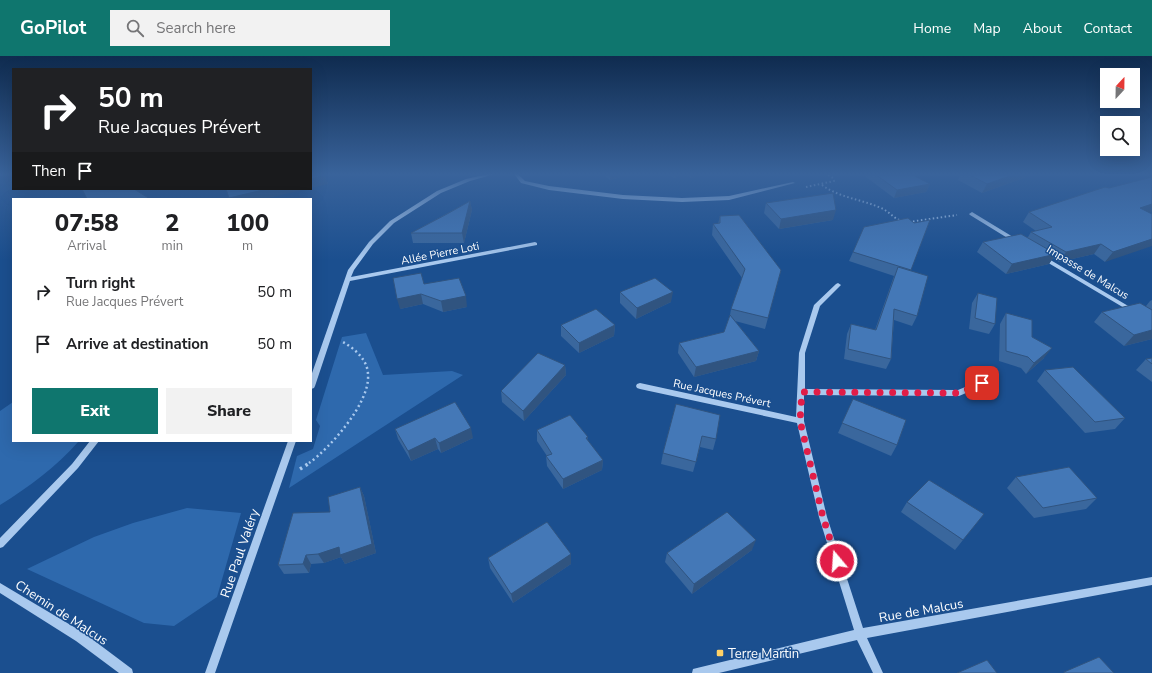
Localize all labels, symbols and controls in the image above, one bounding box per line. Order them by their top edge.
search box [110,10,390,46]
text: GoPilot [20,15,86,41]
icon: search [124,17,146,39]
text: Search here [156,18,236,38]
text: Home [913,19,951,38]
text: Map [973,19,1001,38]
text: About [1023,19,1062,38]
text: Contact [1084,19,1132,38]
north arrow [1100,68,1140,108]
map controls [1100,68,1140,156]
text: 50 m [98,79,164,117]
icon: right [32,84,84,136]
text: Rue Jacques Prévert [98,115,260,139]
button: search [1100,116,1140,156]
icon: arrive [74,160,96,182]
text: Then [32,161,66,181]
text: 07:58 [55,207,119,239]
text: 2 [165,207,180,239]
text: 100 [226,207,269,239]
text: Arrival [67,237,106,255]
text: min [162,237,183,255]
text: m [242,237,253,255]
street label: Allée Pierre Loti [400,239,480,268]
street label: Impasse de Malcus [1044,242,1132,303]
text: Turn right [66,273,135,293]
icon: right [32,281,54,303]
text: 50 m [257,282,292,302]
text: Rue Jacques Prévert [66,293,183,311]
icon: arrive [32,333,54,355]
text: Arrive at destination [66,334,209,354]
text: 50 m [257,334,292,354]
pin [965,366,999,400]
icon: arrive [971,372,993,394]
street label: Rue Jacques Prévert [672,376,772,411]
button: Exit [32,388,158,434]
button: Share [166,388,292,434]
street label: Rue Paul Valéry [216,506,264,600]
position arrow [816,540,858,582]
street label: Chemin de Malcus [12,576,111,650]
street label: Rue de Malcus [878,595,965,627]
place label: Terre Martin [728,645,799,663]
marker: Terre Martin [715,648,725,658]

